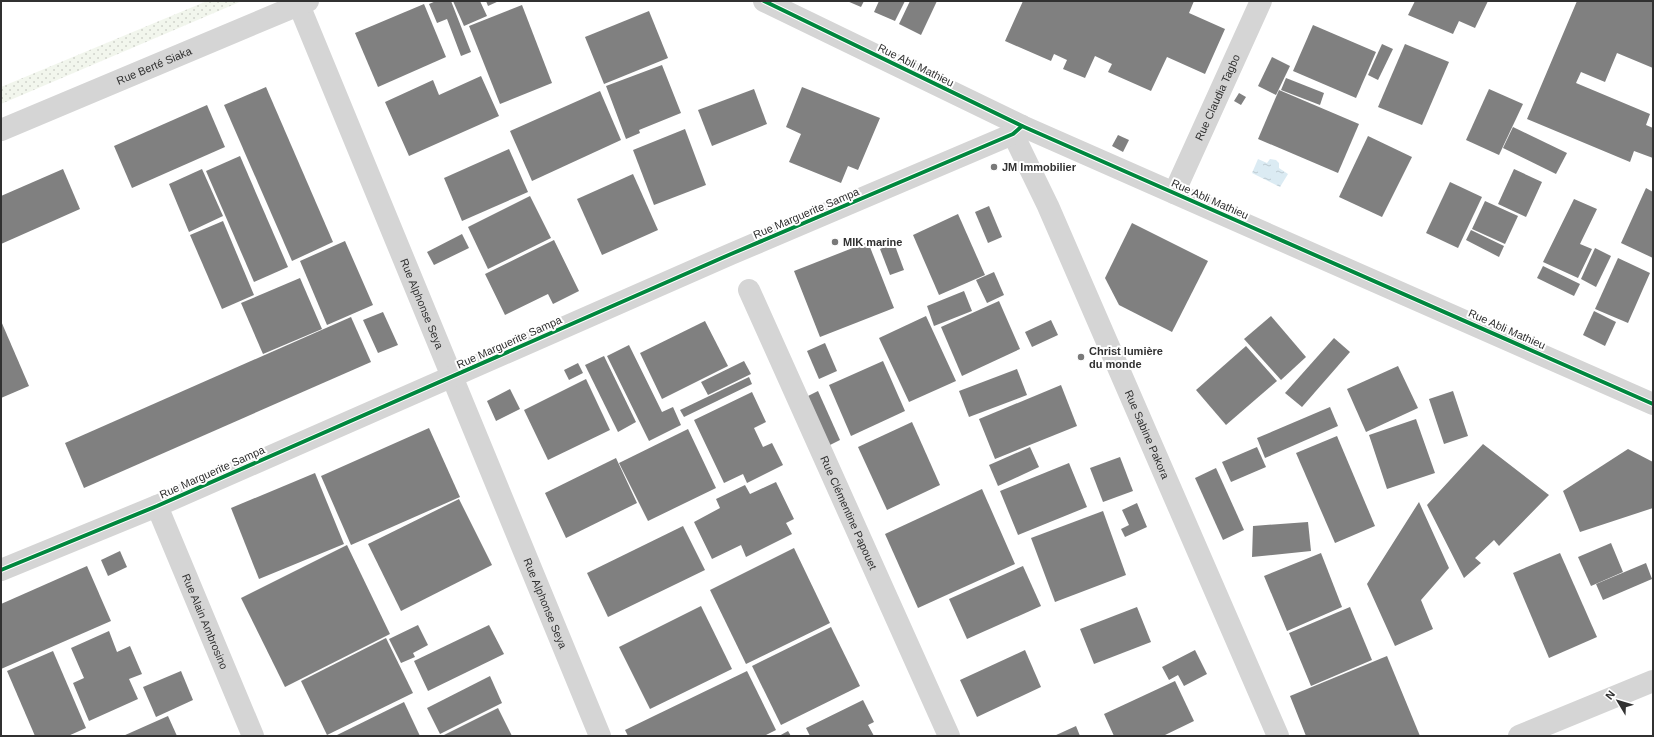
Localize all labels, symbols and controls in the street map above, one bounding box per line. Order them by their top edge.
street label: Rue Abli Mathieu [876,41,956,89]
street label: Rue Berté Siaka [115,44,194,87]
street label: Rue Claudia Tagbo [1193,52,1242,142]
place label: JM Immobilier [1002,161,1077,173]
marker: JM Immobilier [989,162,999,172]
street label: Rue Abli Mathieu [1170,177,1250,221]
street label: Rue Marguerite Sampa [751,185,861,241]
place label: MIK marine [843,236,902,248]
marker: MIK marine [830,237,840,247]
street label: Rue Alphonse Seya [398,257,446,351]
street label: Rue Abli Mathieu [1467,307,1547,351]
street label: Rue Marguerite Sampa [455,313,564,371]
place label: Christ lumière du monde [1089,345,1163,370]
marker: Christ lumière du monde [1076,352,1086,362]
street label: Rue Sabine Pakora [1123,388,1172,481]
street label: Rue Marguerite Sampa [158,443,267,501]
street label: Rue Clémentine Papouet [818,454,879,571]
street label: Rue Alphonse Seya [521,556,570,651]
street label: Rue Alain Ambrosino [180,572,230,671]
north arrow [1598,681,1638,721]
text: N [1603,688,1617,702]

